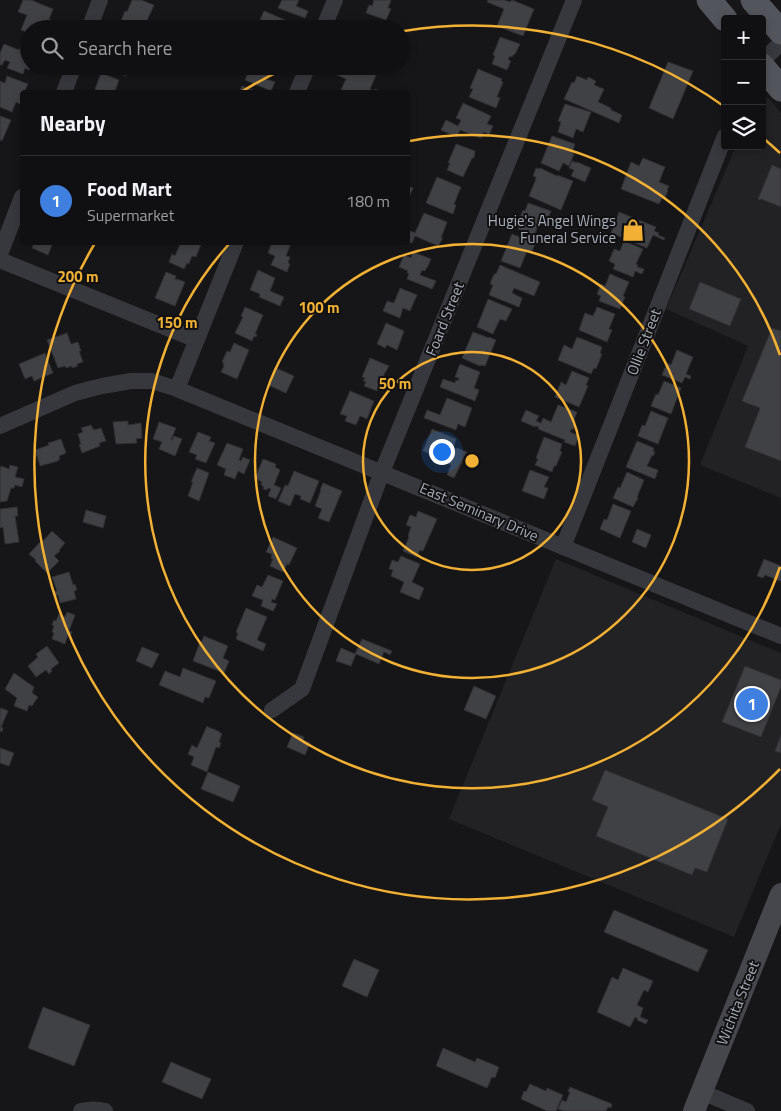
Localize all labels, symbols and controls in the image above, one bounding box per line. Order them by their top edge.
map controls [721,15,766,150]
button: + [721,15,766,60]
search box [20,20,410,75]
text: Search here [78,33,172,62]
icon: search [38,34,66,62]
button: − [721,60,766,105]
button: layers [721,105,766,150]
text: Nearby [40,107,105,139]
text: Food Mart [87,174,172,203]
text: 1 [52,189,60,213]
text: 180 m [346,189,390,213]
text: Supermarket [87,203,174,227]
place label: Hugie's Angel Wings Funeral Service [488,209,616,249]
shop icon: Hugie's Angel Wings Funeral Service [620,217,646,243]
text: 200 m [57,265,99,288]
street label: Foard Street [419,278,470,359]
text: 100 m [298,296,340,319]
street label: Ollie Street [620,305,667,378]
text: 150 m [156,311,198,334]
text: 50 m [379,372,411,395]
your location [429,439,455,465]
centre of rings [463,452,481,470]
street label: East Seminary Drive [416,476,542,547]
pin: 1 [736,685,768,723]
street label: Wichita Street [710,956,765,1048]

